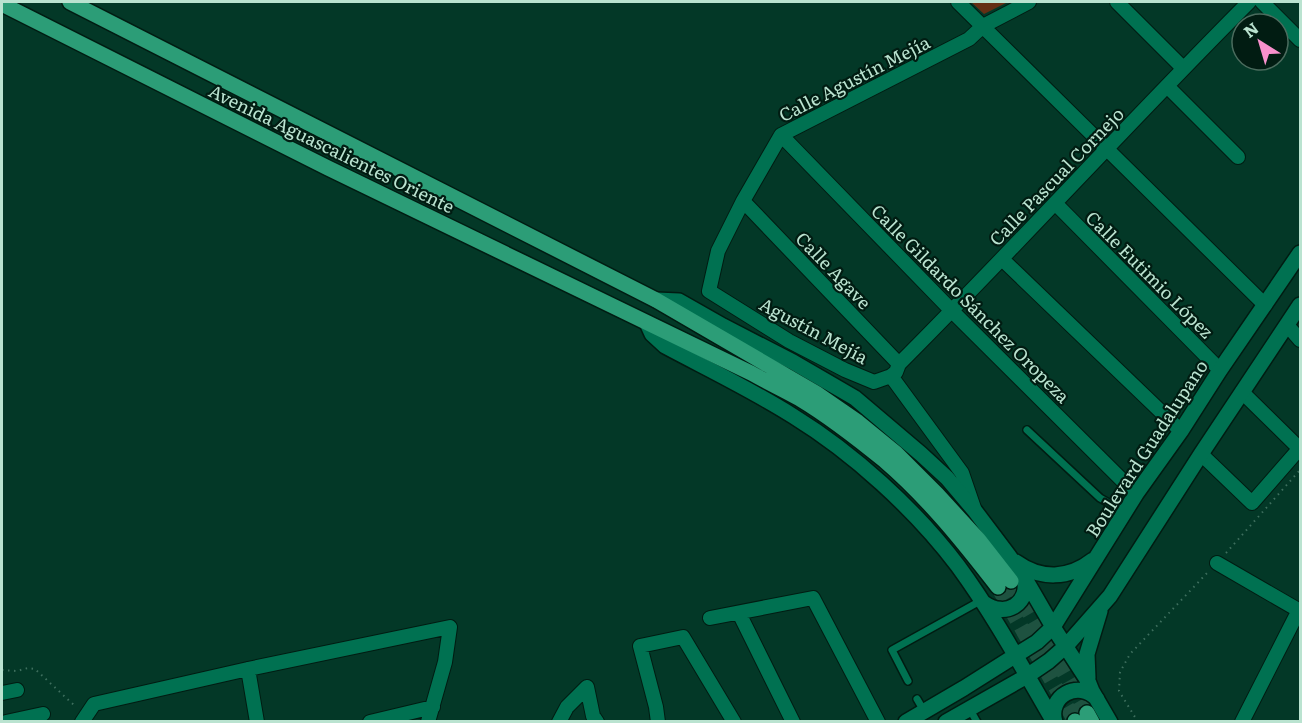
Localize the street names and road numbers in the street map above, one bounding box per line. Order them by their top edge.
street label: Calle Agustín Mejía [774,28,935,128]
street label: Avenida Aguascalientes Oriente [205,77,459,219]
street label: Calle Pascual Cornejo [982,100,1130,252]
street label: Calle Gildardo Sánchez Oropeza [865,197,1077,409]
street label: Calle Eutimio López [1080,204,1220,344]
street label: Calle Agave [790,225,878,315]
street label: Agustín Mejía [755,290,873,370]
street label: Boulevard Guadalupano [1078,354,1214,542]

